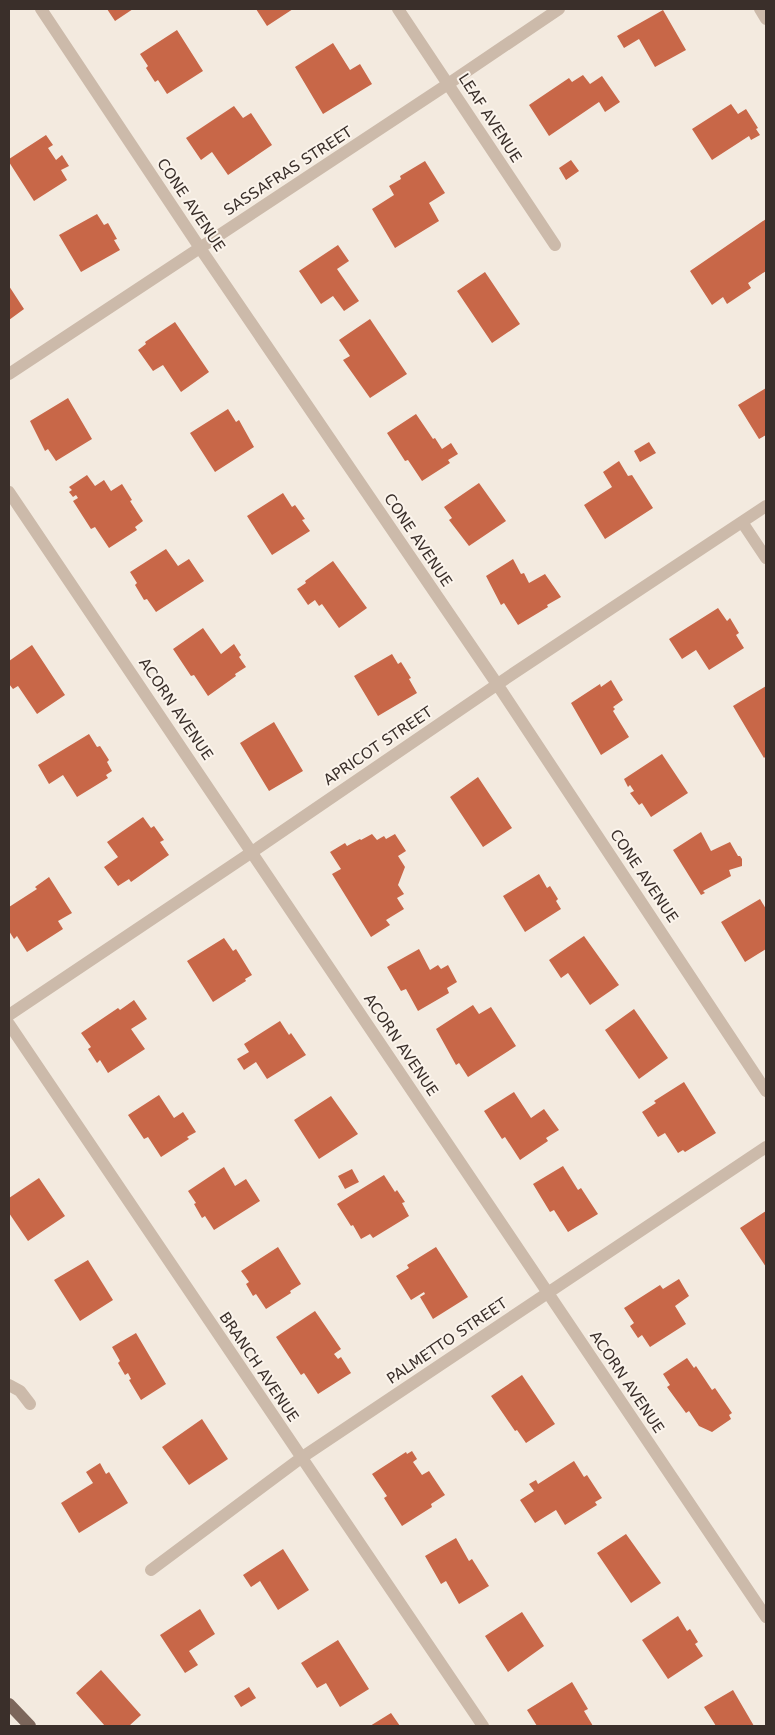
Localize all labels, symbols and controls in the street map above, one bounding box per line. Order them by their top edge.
street label: LEAF AVENUE [455,70,525,166]
street label: SASSAFRAS STREET [220,122,356,219]
street label: CONE AVENUE [153,155,229,255]
street label: CONE AVENUE [380,490,456,590]
street label: ACORN AVENUE [135,654,217,764]
street label: APRICOT STREET [320,702,437,789]
street label: CONE AVENUE [606,826,682,926]
street label: ACORN AVENUE [360,990,442,1100]
street label: PALMETTO STREET [384,1294,511,1388]
street label: BRANCH AVENUE [216,1309,302,1425]
street label: ACORN AVENUE [586,1327,668,1437]

